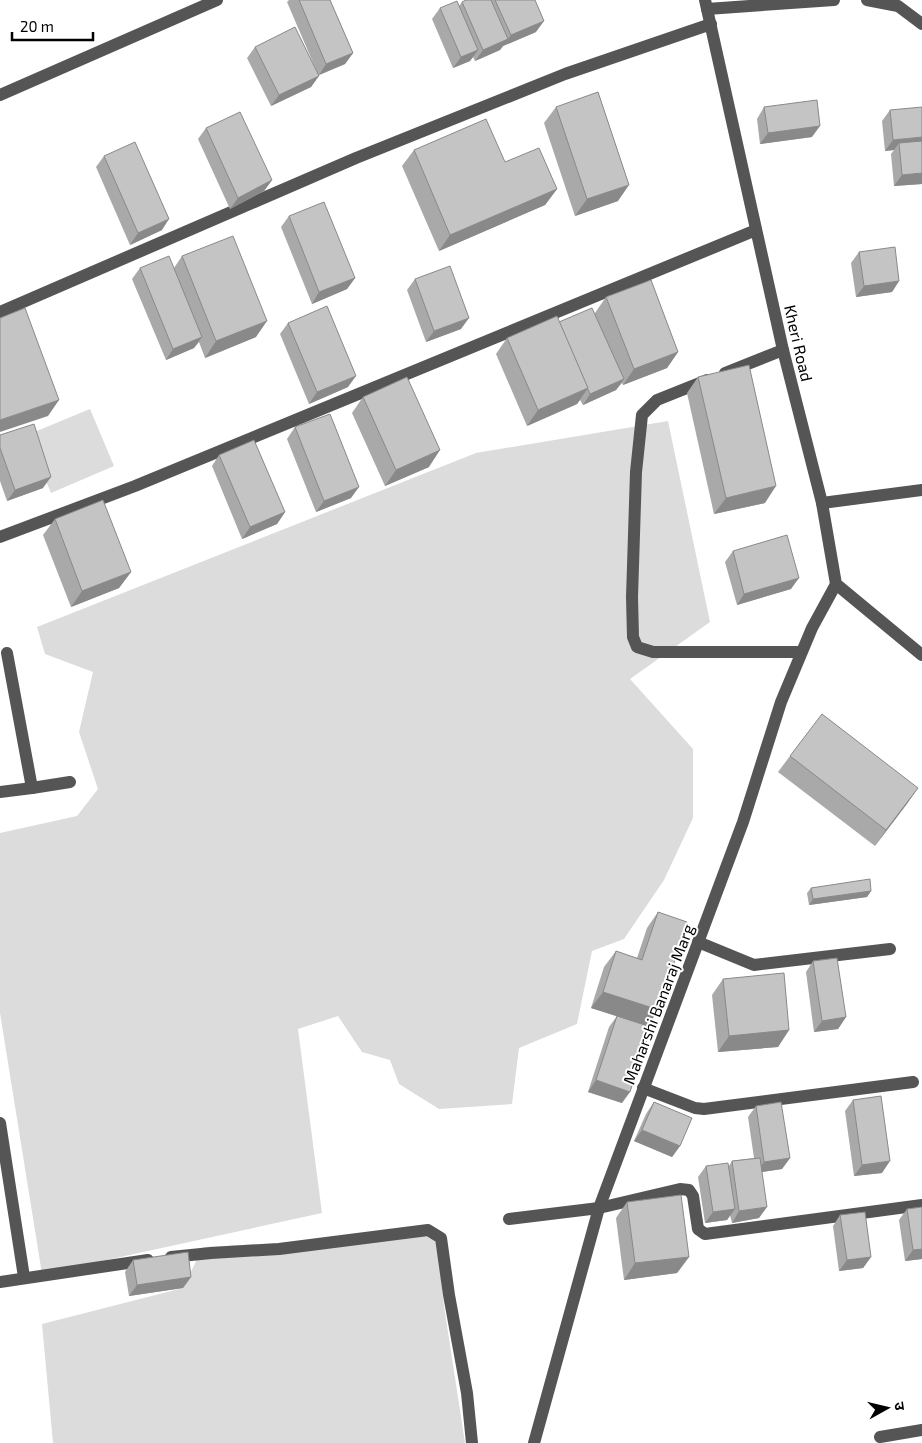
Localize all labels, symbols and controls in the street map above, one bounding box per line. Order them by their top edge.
scale bar [12,10,94,42]
text: 20 m [20,17,54,35]
street label: Kheri Road [781,303,817,383]
street label: Maharshi Banaraj Marg [619,921,698,1087]
north arrow [862,1383,912,1433]
text: उ [891,1401,909,1412]

